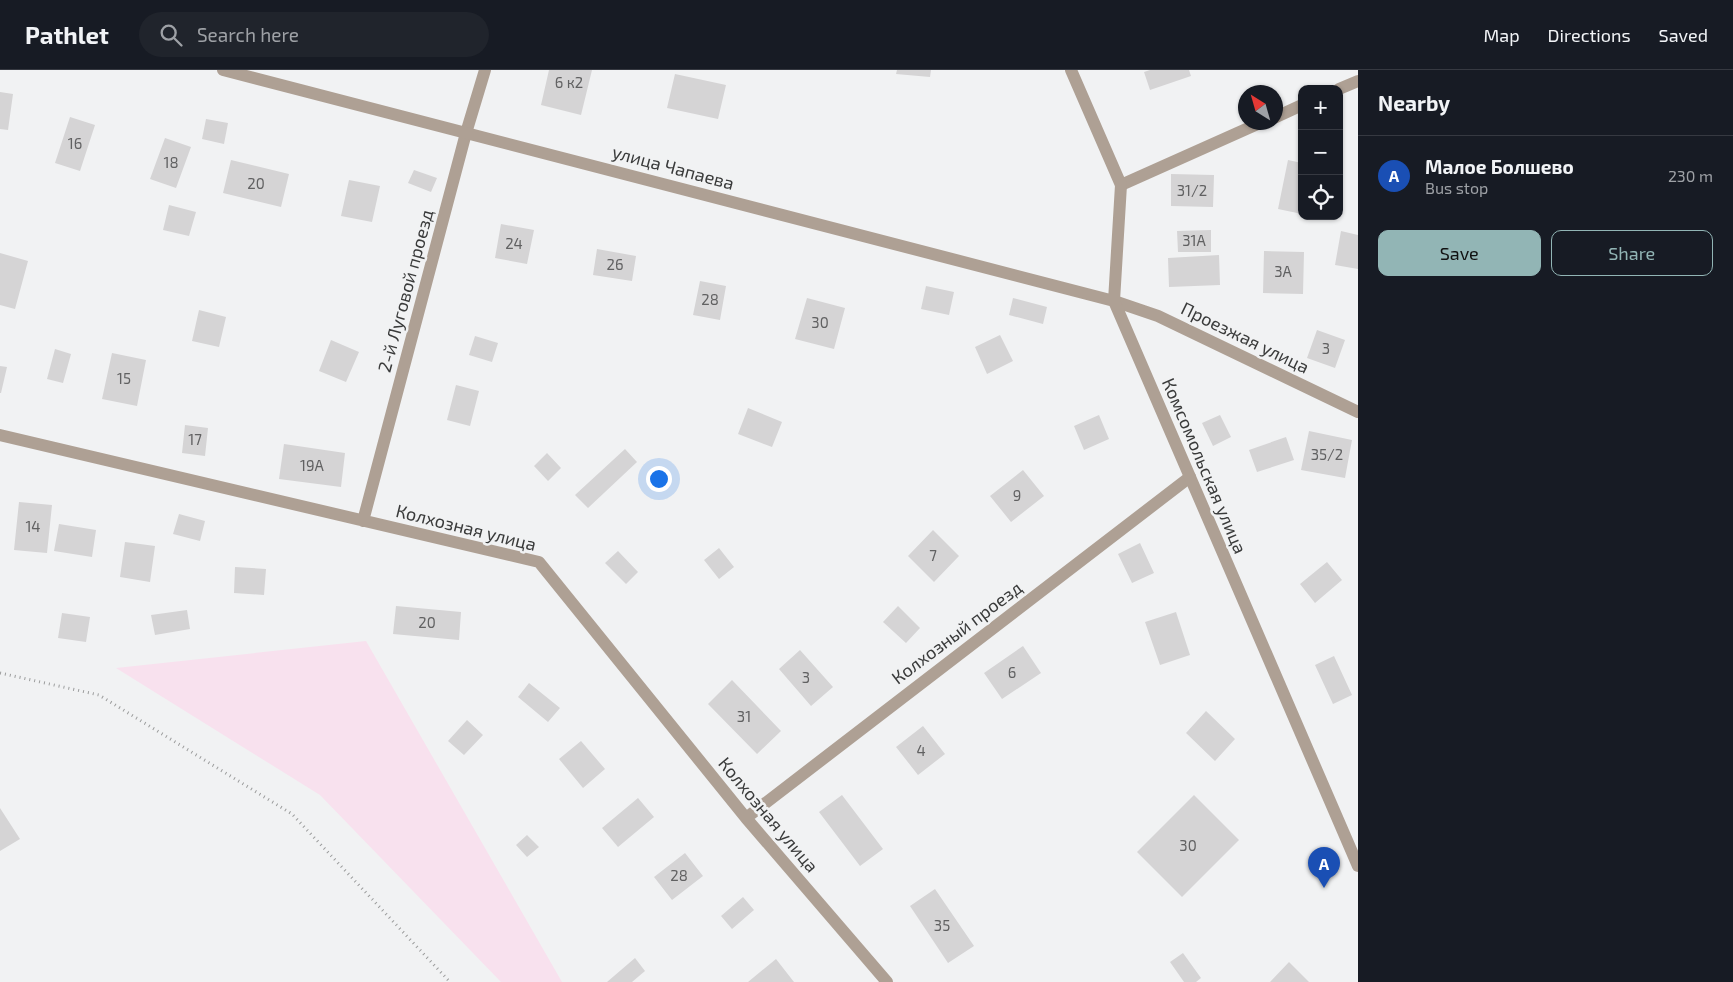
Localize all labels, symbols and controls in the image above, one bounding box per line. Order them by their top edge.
search box [139,12,489,57]
text: Pathlet [25,20,109,49]
icon: search [157,21,185,49]
text: Search here [197,23,299,46]
text: Map [1483,24,1520,46]
text: Directions [1548,24,1631,46]
text: Saved [1659,24,1708,46]
house number: 6 к2 [555,73,583,91]
north arrow [1238,85,1283,130]
map controls [1298,85,1343,220]
button: + [1298,85,1343,130]
text: Nearby [1378,90,1450,115]
button: − [1298,130,1343,175]
house number: 16 [68,134,82,152]
street label: улица Чапаева [610,140,737,194]
house number: 18 [163,153,179,171]
text: Малое Болшево [1425,155,1574,178]
text: A [1389,166,1399,185]
text: 230 m [1668,166,1713,185]
house number: 20 [247,174,265,192]
button: locate [1298,175,1343,220]
text: Bus stop [1425,178,1488,197]
house number: 31/2 [1177,181,1207,199]
street label: 2-й Луговой проезд [373,207,437,375]
button: Save [1378,230,1541,276]
button: Share [1551,230,1713,276]
house number: 31А [1182,231,1206,249]
house number: 24 [505,234,523,252]
house number: 26 [606,255,624,273]
house number: 3А [1274,262,1293,280]
house number: 28 [701,290,719,308]
street label: Проезжая улица [1178,297,1313,378]
house number: 30 [811,313,829,331]
house number: 3 [1322,339,1330,357]
house number: 15 [117,369,131,387]
street label: Комсомольская улица [1158,374,1252,557]
house number: 17 [188,430,202,448]
house number: 35/2 [1311,445,1343,463]
house number: 19А [300,456,325,474]
your location [646,466,672,492]
house number: 9 [1013,486,1021,504]
street label: Колхозная улица [394,499,539,555]
house number: 14 [25,517,41,535]
house number: 7 [929,546,937,564]
street label: Колхозный проезд [887,576,1026,688]
house number: 20 [418,613,436,631]
house number: 6 [1008,663,1016,681]
house number: 3 [802,668,810,686]
house number: 31 [737,707,751,725]
house number: 4 [916,741,926,759]
street label: Колхозная улица [714,752,823,877]
house number: 30 [1179,836,1197,854]
pin: A [1308,847,1340,888]
house number: 28 [670,866,688,884]
house number: 35 [934,916,950,934]

